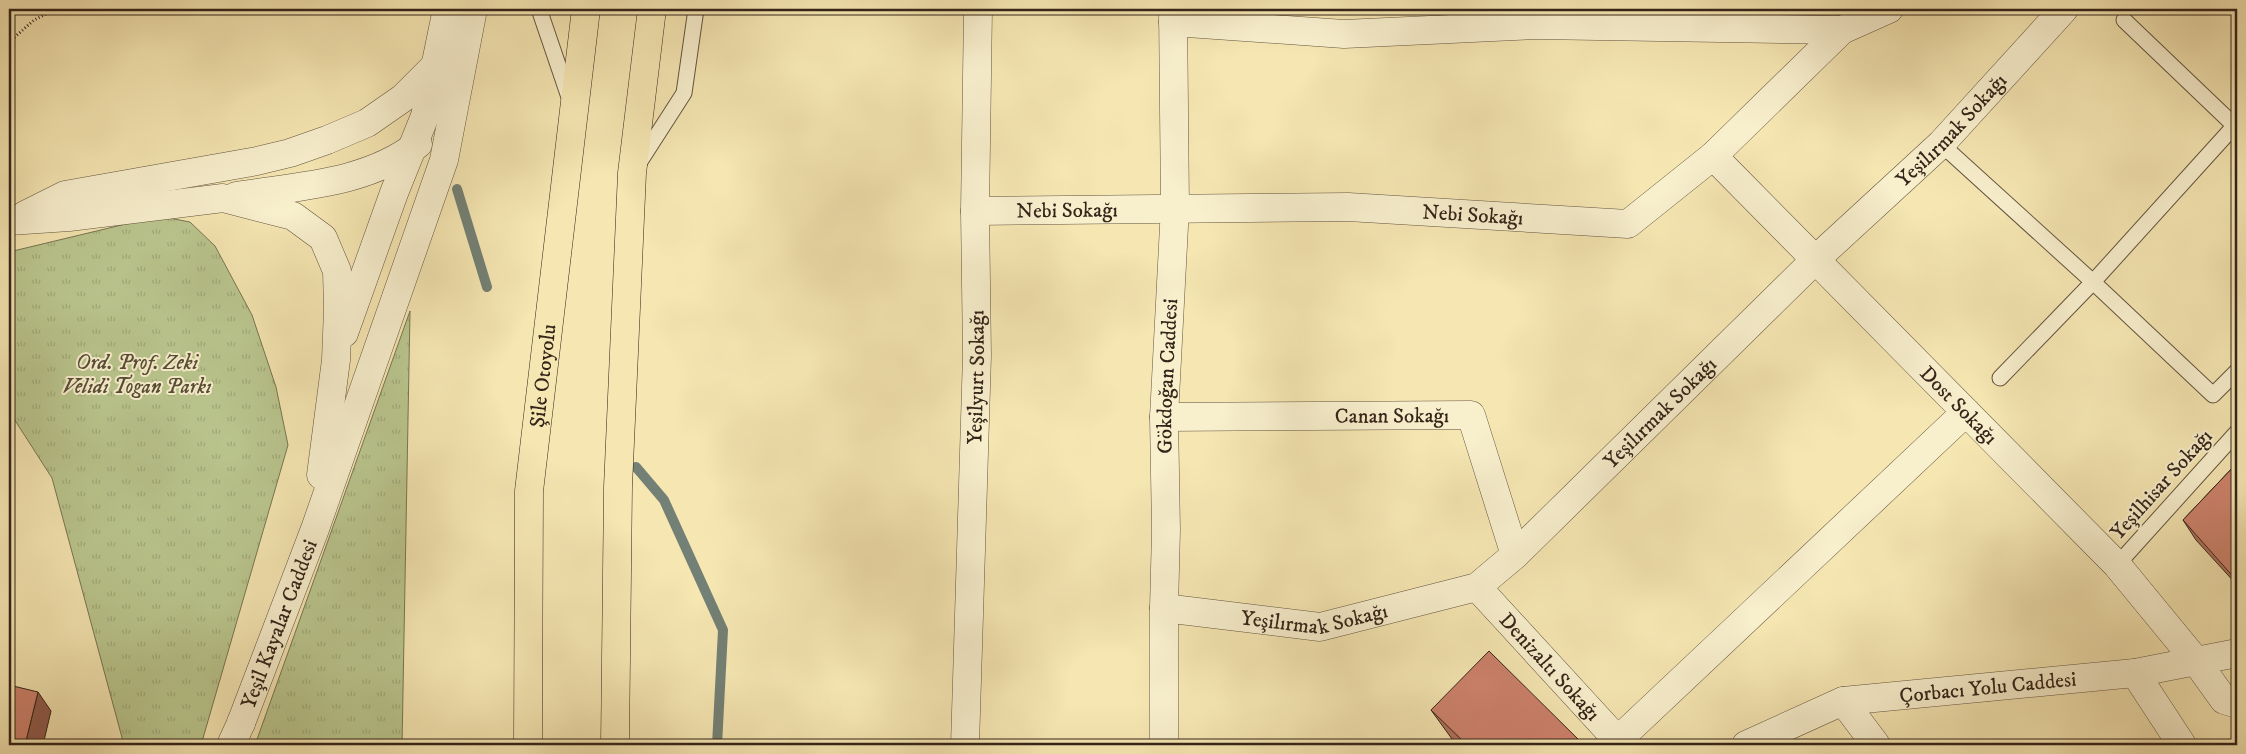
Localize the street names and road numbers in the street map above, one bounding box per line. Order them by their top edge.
street label: Yeşilırmak Sokağı [1891,68,2013,193]
street label: Nebi Sokağı [1016,197,1118,225]
street label: Nebi Sokağı [1421,200,1524,232]
street label: Gökdoğan Caddesi [1152,298,1184,454]
street label: Yeşilyurt Sokağı [962,310,991,445]
street label: Şile Otoyolu [525,323,563,429]
street label: Yeşilırmak Sokağı [1599,352,1723,475]
street label: Dost Sokağı [1914,361,2003,451]
street label: Canan Sokağı [1335,403,1449,430]
street label: Yeşilhisar Sokağı [2105,424,2218,545]
street label: Yeşil Kayalar Caddesi [236,536,324,713]
street label: Yeşilırmak Sokağı [1240,598,1390,641]
street label: Denizaltı Sokağı [1493,608,1605,727]
street label: Çorbacı Yolu Caddesi [1898,667,2078,710]

